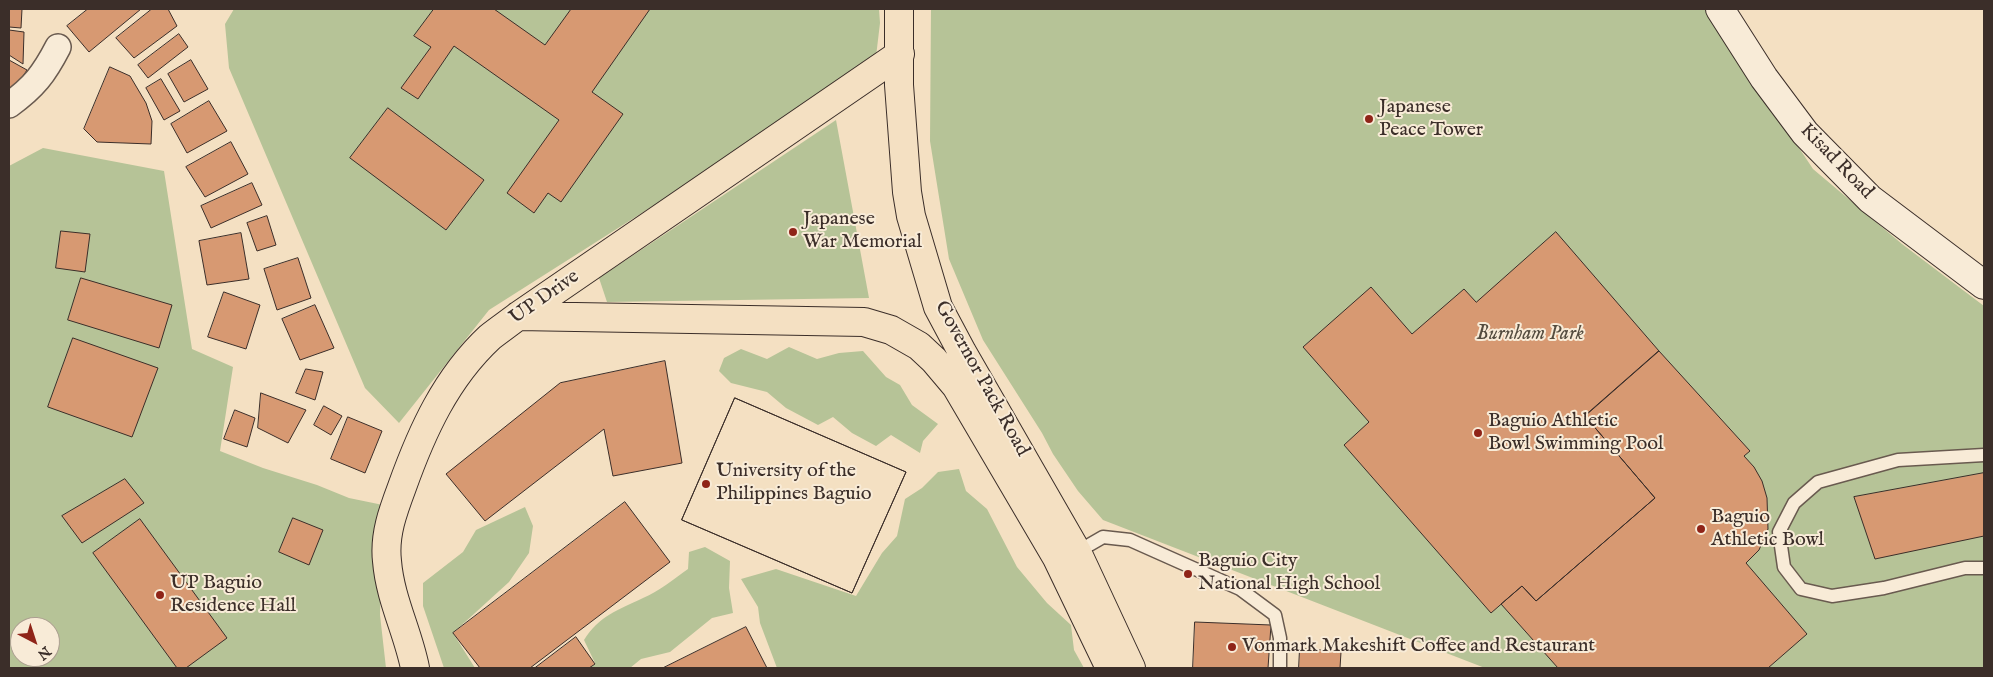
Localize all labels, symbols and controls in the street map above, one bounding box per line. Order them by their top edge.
place label: Japanese Peace Tower [1379,96,1483,143]
marker: Japanese Peace Tower [1363,113,1375,125]
street label: Kisad Road [1794,119,1878,205]
place label: Japanese War Memorial [803,208,922,255]
marker: Japanese War Memorial [787,226,799,238]
street label: UP Drive [506,265,584,331]
street label: Governor Pack Road [928,297,1034,461]
park label: Burnham Park [1476,323,1584,347]
place label: Baguio Athletic Bowl Swimming Pool [1488,410,1663,457]
marker: Baguio Athletic Bowl Swimming Pool [1472,427,1484,439]
place label: University of the Philippines Baguio [716,460,872,507]
marker: University of the Philippines Baguio [700,478,712,490]
place label: Baguio Athletic Bowl [1711,506,1824,553]
marker: Baguio Athletic Bowl [1695,523,1707,535]
place label: Baguio City National High School [1198,550,1380,597]
marker: Baguio City National High School [1182,568,1194,580]
place label: UP Baguio Residence Hall [170,572,296,619]
marker: UP Baguio Residence Hall [154,589,166,601]
north arrow [10,617,60,667]
place label: Vonmark Makeshift Coffee and Restaurant [1242,635,1595,659]
marker: Vonmark Makeshift Coffee and Restaurant [1226,641,1238,653]
text: N [34,642,54,664]

